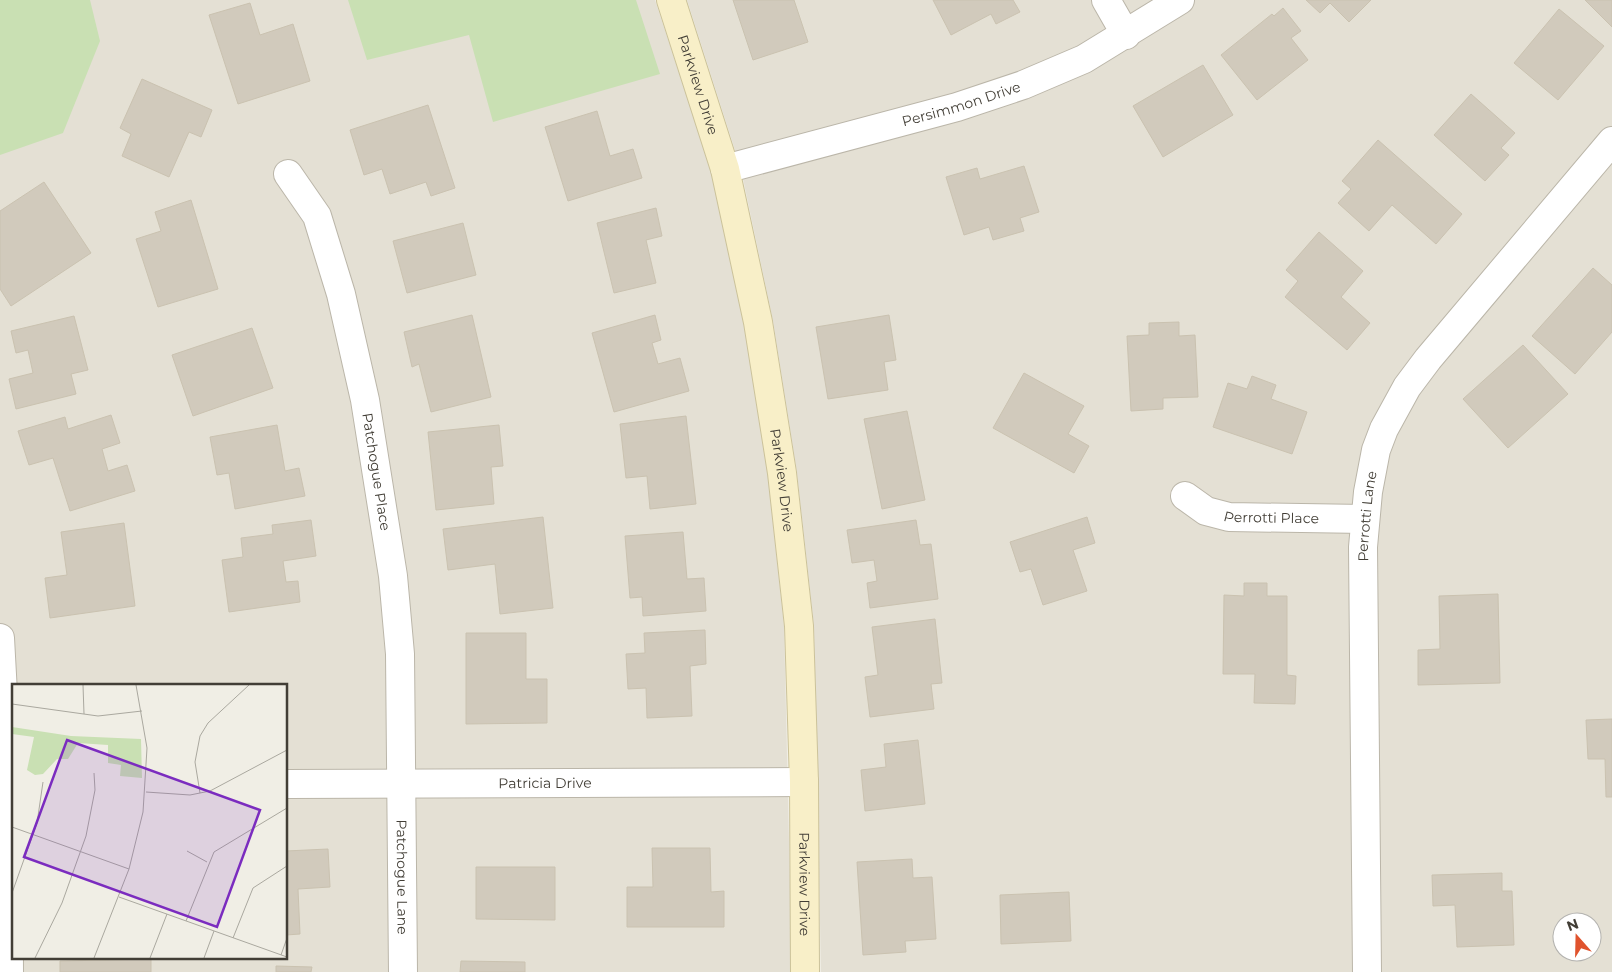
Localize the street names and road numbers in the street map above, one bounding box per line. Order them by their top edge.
street label: Parkview Drive [674,32,722,137]
street label: Persimmon Drive [900,77,1023,130]
street label: Patchogue Place [358,412,395,532]
street label: Parkview Drive [766,427,797,533]
street label: Perrotti Lane [1354,469,1381,562]
street label: Perrotti Place [1222,507,1319,527]
street label: Patricia Drive [498,774,592,792]
street label: Patchogue Lane [393,819,412,935]
street label: Parkview Drive [795,832,814,936]

